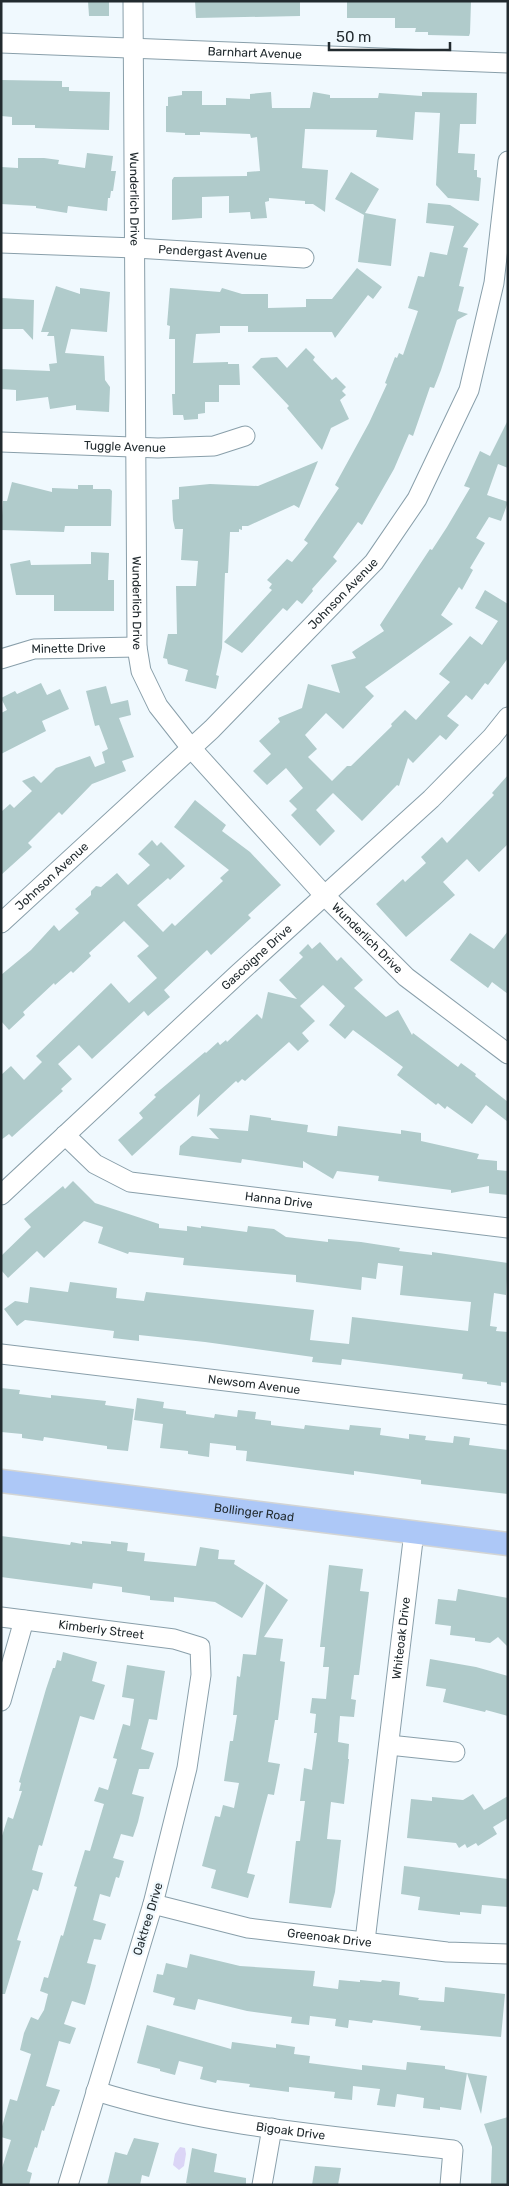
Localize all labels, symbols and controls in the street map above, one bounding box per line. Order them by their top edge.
scale bar [329,20,450,52]
text: 50 m [336,28,371,46]
street label: Barnhart Avenue [207,44,303,62]
street label: Wunderlich Drive [127,152,142,246]
street label: Pendergast Avenue [158,242,268,263]
street label: Tuggle Avenue [84,438,166,455]
street label: Johnson Avenue [305,555,381,632]
street label: Wunderlich Drive [129,556,144,650]
street label: Minette Drive [31,641,106,656]
street label: Johnson Avenue [12,839,91,913]
street label: Wunderlich Drive [329,900,406,977]
street label: Gascoigne Drive [218,922,295,993]
street label: Hanna Drive [244,1189,314,1211]
street label: Newsom Avenue [207,1372,301,1397]
street label: Bollinger Road [213,1501,295,1524]
street label: Whiteoak Drive [389,1596,413,1680]
street label: Kimberly Street [58,1617,145,1642]
street label: Oaktree Drive [130,1881,166,1957]
street label: Greenoak Drive [286,1926,373,1950]
street label: Bigoak Drive [255,2119,326,2143]

